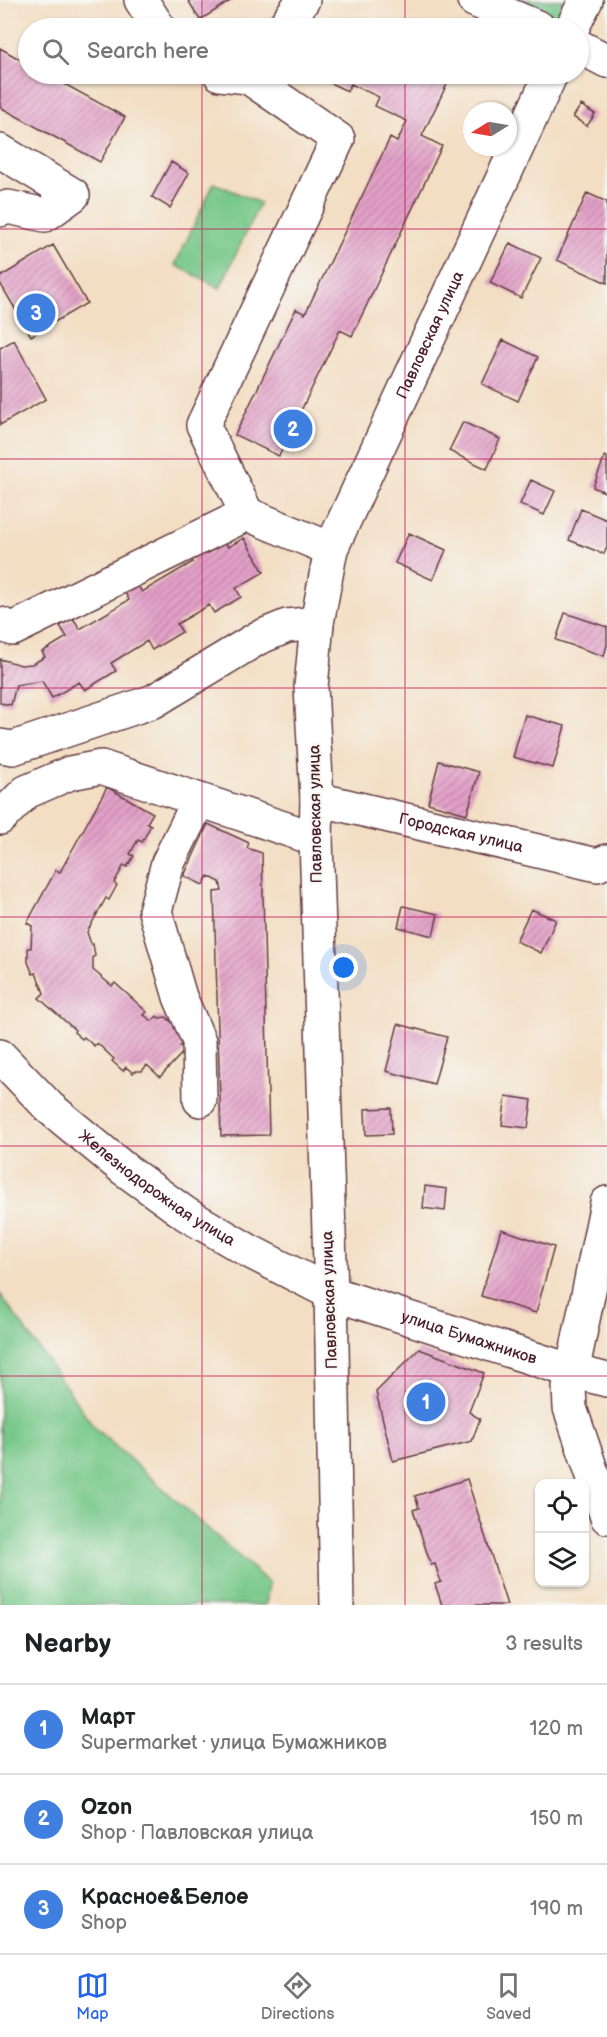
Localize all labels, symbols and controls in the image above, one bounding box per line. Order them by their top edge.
search box [18,18,589,84]
icon: search [39,35,72,68]
text: Search here [87,38,209,65]
north arrow [463,102,517,156]
street label: Павловская улица [392,267,468,402]
pin: 3 [16,290,56,336]
pin: 2 [274,406,312,452]
street label: Павловская улица [305,744,327,883]
street label: Городская улица [397,809,526,857]
your location [329,953,358,982]
street label: Железнодорожная улица [75,1126,239,1251]
street label: Павловская улица [318,1230,342,1370]
street label: улица Бумажников [399,1307,540,1369]
pin: 1 [406,1380,446,1424]
map controls [535,1479,589,1587]
button: locate [535,1479,589,1533]
button: layers [535,1533,589,1587]
text: Nearby [24,1629,111,1660]
text: 3 results [505,1632,583,1656]
text: Март [81,1704,135,1731]
text: 1 [39,1717,48,1741]
text: 120 m [530,1717,583,1741]
text: Supermarket · улица Бумажников [81,1731,387,1755]
text: Ozon [81,1794,132,1821]
text: 2 [38,1807,49,1831]
text: 150 m [530,1807,583,1831]
text: Shop · Павловская улица [81,1821,313,1845]
text: Красное&Белое [81,1884,248,1911]
text: 3 [38,1897,49,1921]
text: 190 m [530,1897,583,1921]
text: Shop [81,1911,127,1935]
tab: Map [76,1969,109,2024]
tab: Directions [261,1969,334,2024]
tab: Saved [486,1969,531,2024]

